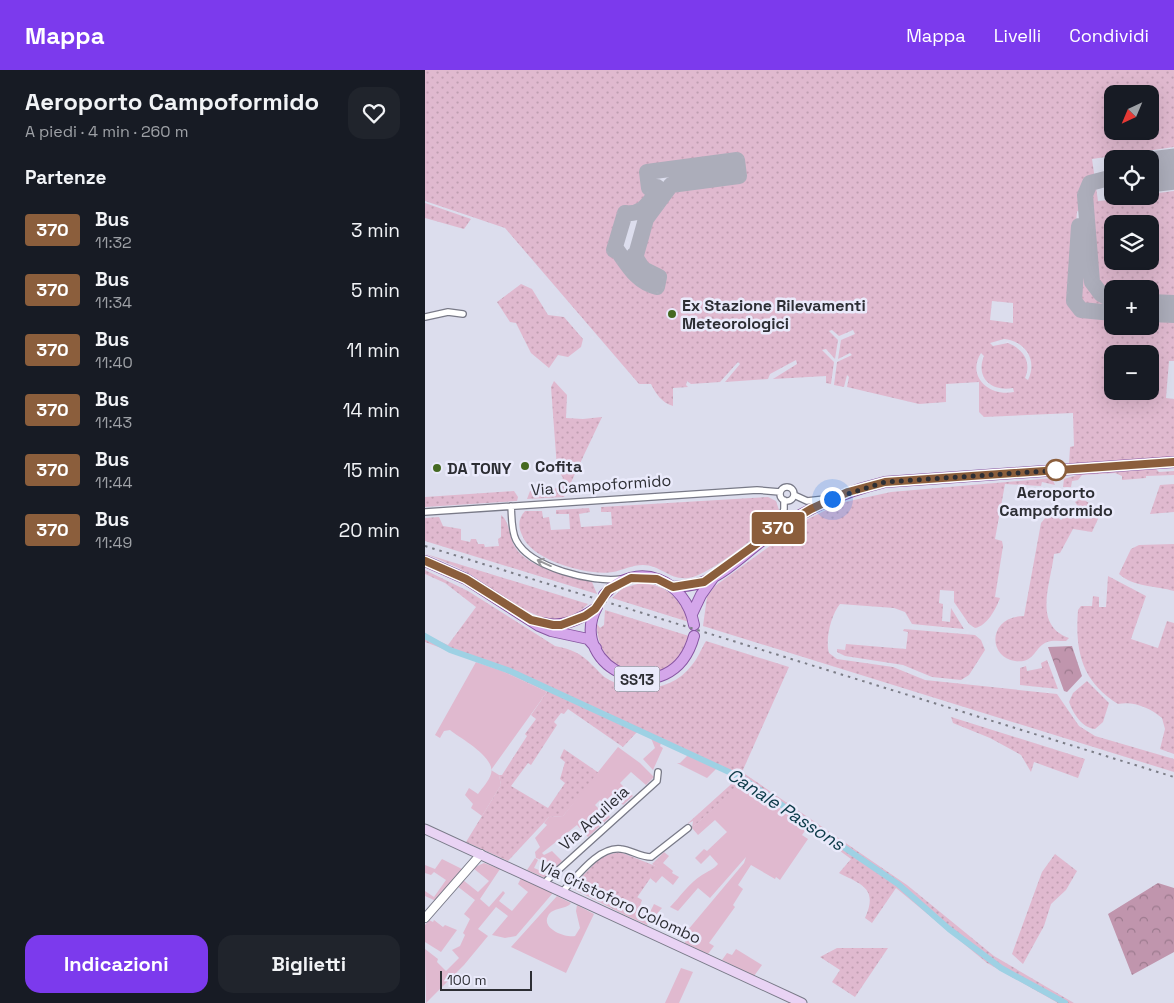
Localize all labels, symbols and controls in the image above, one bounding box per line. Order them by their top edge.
text: Mappa [25,20,105,51]
text: Mappa [906,24,966,47]
text: Livelli [994,24,1041,47]
text: Condividi [1069,24,1149,47]
north arrow [1104,85,1159,140]
map controls [1104,85,1159,400]
text: Aeroporto Campoformido [25,86,319,117]
button: heart [348,87,400,139]
text: A piedi · 4 min · 260 m [25,121,189,142]
button: locate [1104,150,1159,205]
text: Partenze [25,165,106,190]
text: Bus [95,207,129,232]
button: layers [1104,215,1159,270]
text: 370 [36,218,69,241]
text: 3 min [351,218,400,243]
text: 11:32 [95,232,132,253]
text: Bus [95,267,129,292]
text: 370 [36,278,69,301]
text: 5 min [351,278,400,303]
button: + [1104,280,1159,335]
text: 11:34 [95,292,132,313]
place label: Ex Stazione Rilevamenti Meteorologici [682,295,866,334]
marker: Ex Stazione Rilevamenti Meteorologici [666,308,678,320]
text: Bus [95,327,129,352]
text: 370 [36,338,69,361]
text: 11 min [347,338,400,363]
button: − [1104,345,1159,400]
text: 11:40 [95,352,133,373]
text: Bus [95,387,129,412]
text: 370 [36,398,69,421]
text: 14 min [343,398,400,423]
text: 11:43 [95,412,132,433]
text: Bus [95,447,129,472]
place label: Cofita [535,456,582,477]
text: 370 [36,458,69,481]
text: 15 min [343,458,400,483]
place label: DA TONY [447,458,512,479]
marker: Aeroporto Campoformido [1045,459,1067,481]
marker: Cofita [519,460,531,472]
marker: DA TONY [431,462,443,474]
street label: Via Campoformido [530,470,672,500]
text: 11:44 [95,472,132,493]
place label: Aeroporto Campoformido [999,482,1113,521]
your location [820,487,845,512]
text: Bus [95,507,129,532]
line badge: 370 [749,512,807,544]
text: 370 [762,516,794,539]
text: 370 [36,518,69,541]
text: 20 min [339,518,400,543]
text: 11:49 [95,532,132,553]
one-way arrow [537,557,552,567]
road number: SS13 [615,666,659,692]
water label: Canale Passons [723,763,849,856]
street label: Via Aquileia [554,781,634,855]
street label: Via Cristoforo Colombo [536,855,704,949]
button: Indicazioni [25,935,208,993]
button: Biglietti [218,935,400,993]
scale bar [440,968,533,991]
text: 100 m [447,971,486,989]

